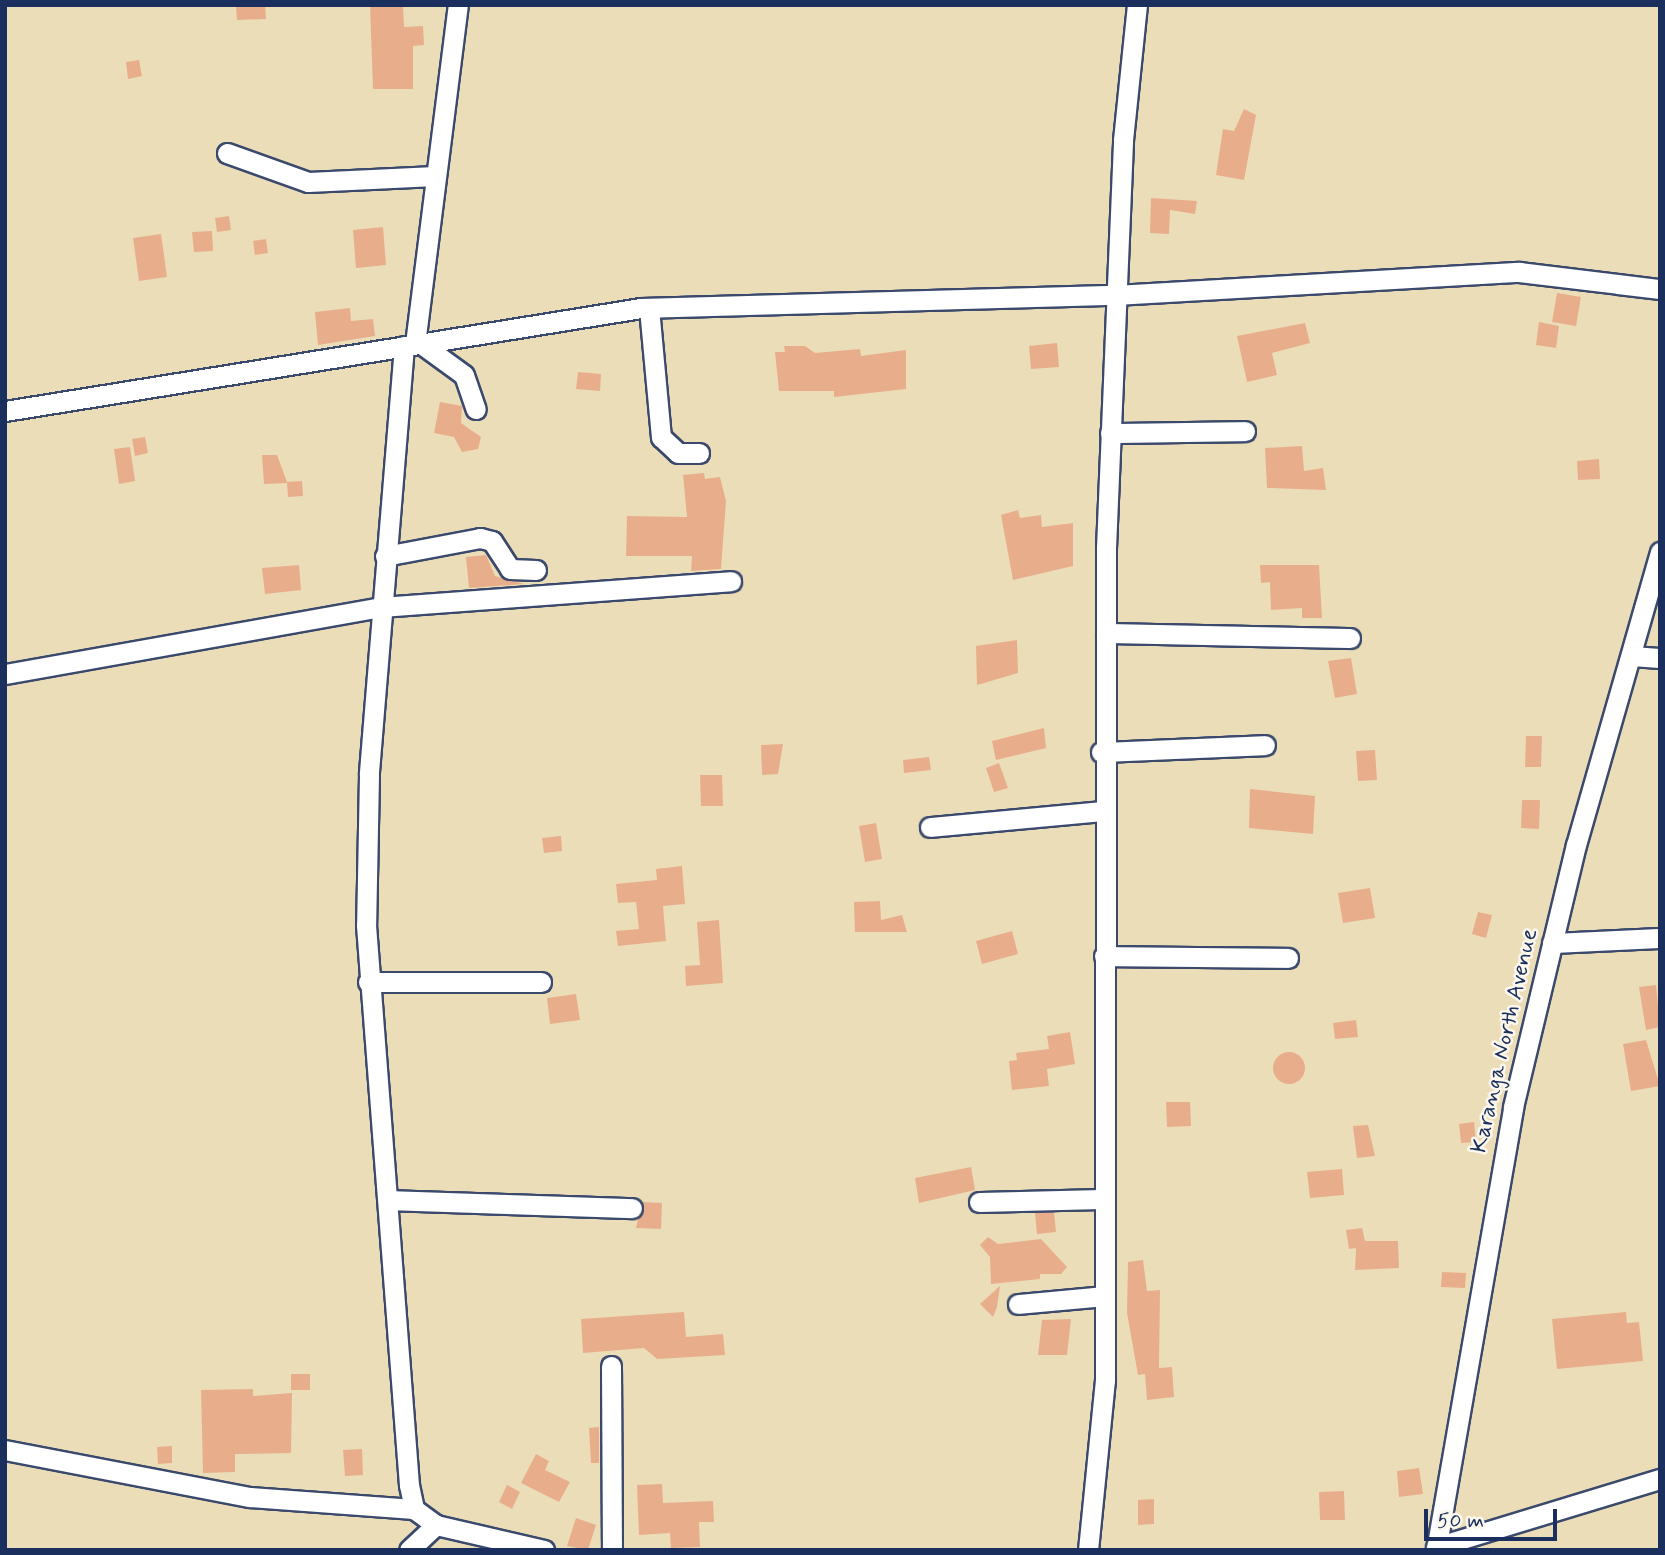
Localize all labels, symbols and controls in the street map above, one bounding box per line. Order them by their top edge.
street label: Karanga North Avenue [1466,927,1544,1155]
scale bar [1427,1496,1560,1540]
text: 50 m [1437,1507,1484,1535]

